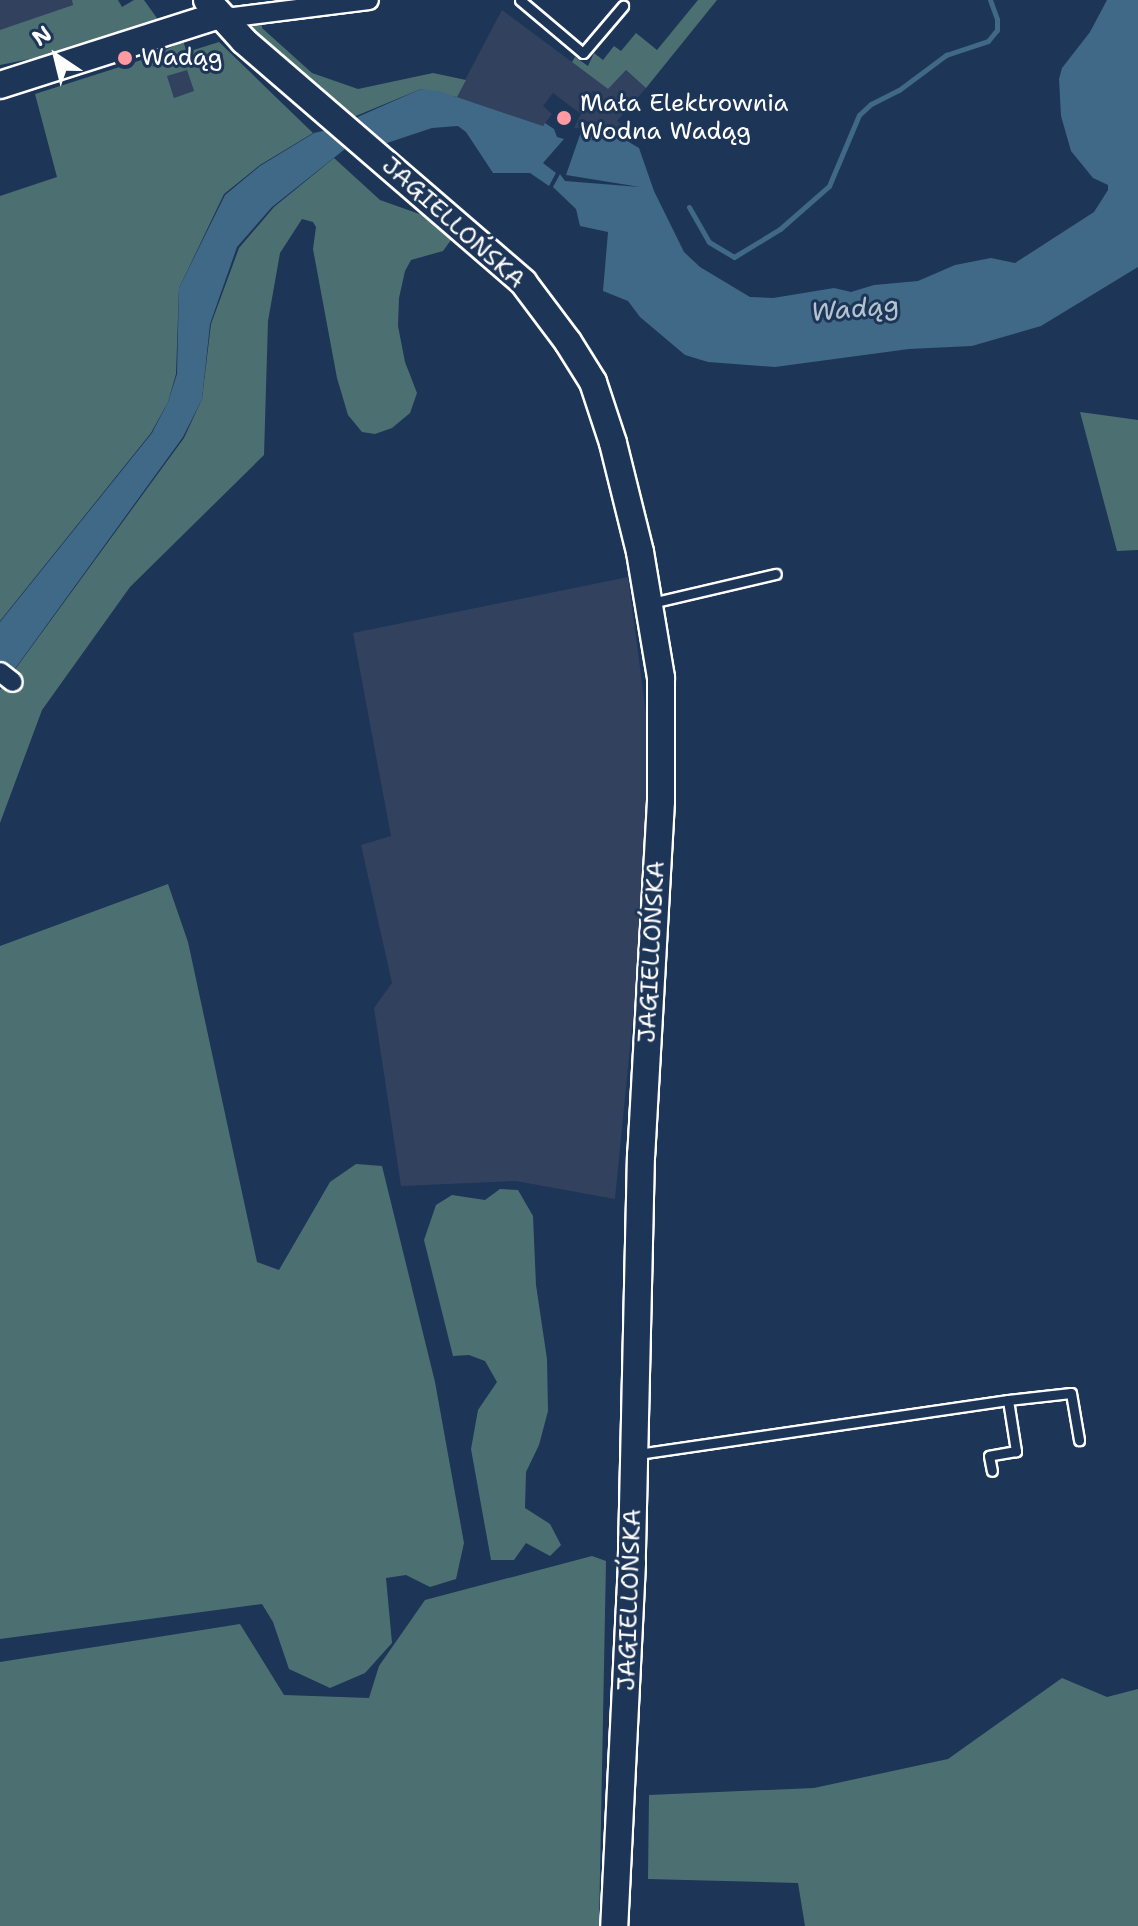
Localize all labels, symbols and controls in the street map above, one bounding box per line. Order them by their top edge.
north arrow [16,16,96,96]
text: N [26,19,57,53]
place label: Wadąg [141,44,223,72]
marker: Wadąg [116,49,134,67]
place label: Mała Elektrownia Wodna Wadąg [580,90,788,146]
marker: Mała Elektrownia Wodna Wadąg [555,109,573,127]
street label: JAGIELLOŃSKA [376,151,530,295]
water label: Wadąg [810,289,900,327]
street label: JAGIELLOŃSKA [633,860,671,1044]
street label: JAGIELLOŃSKA [612,1508,648,1692]

